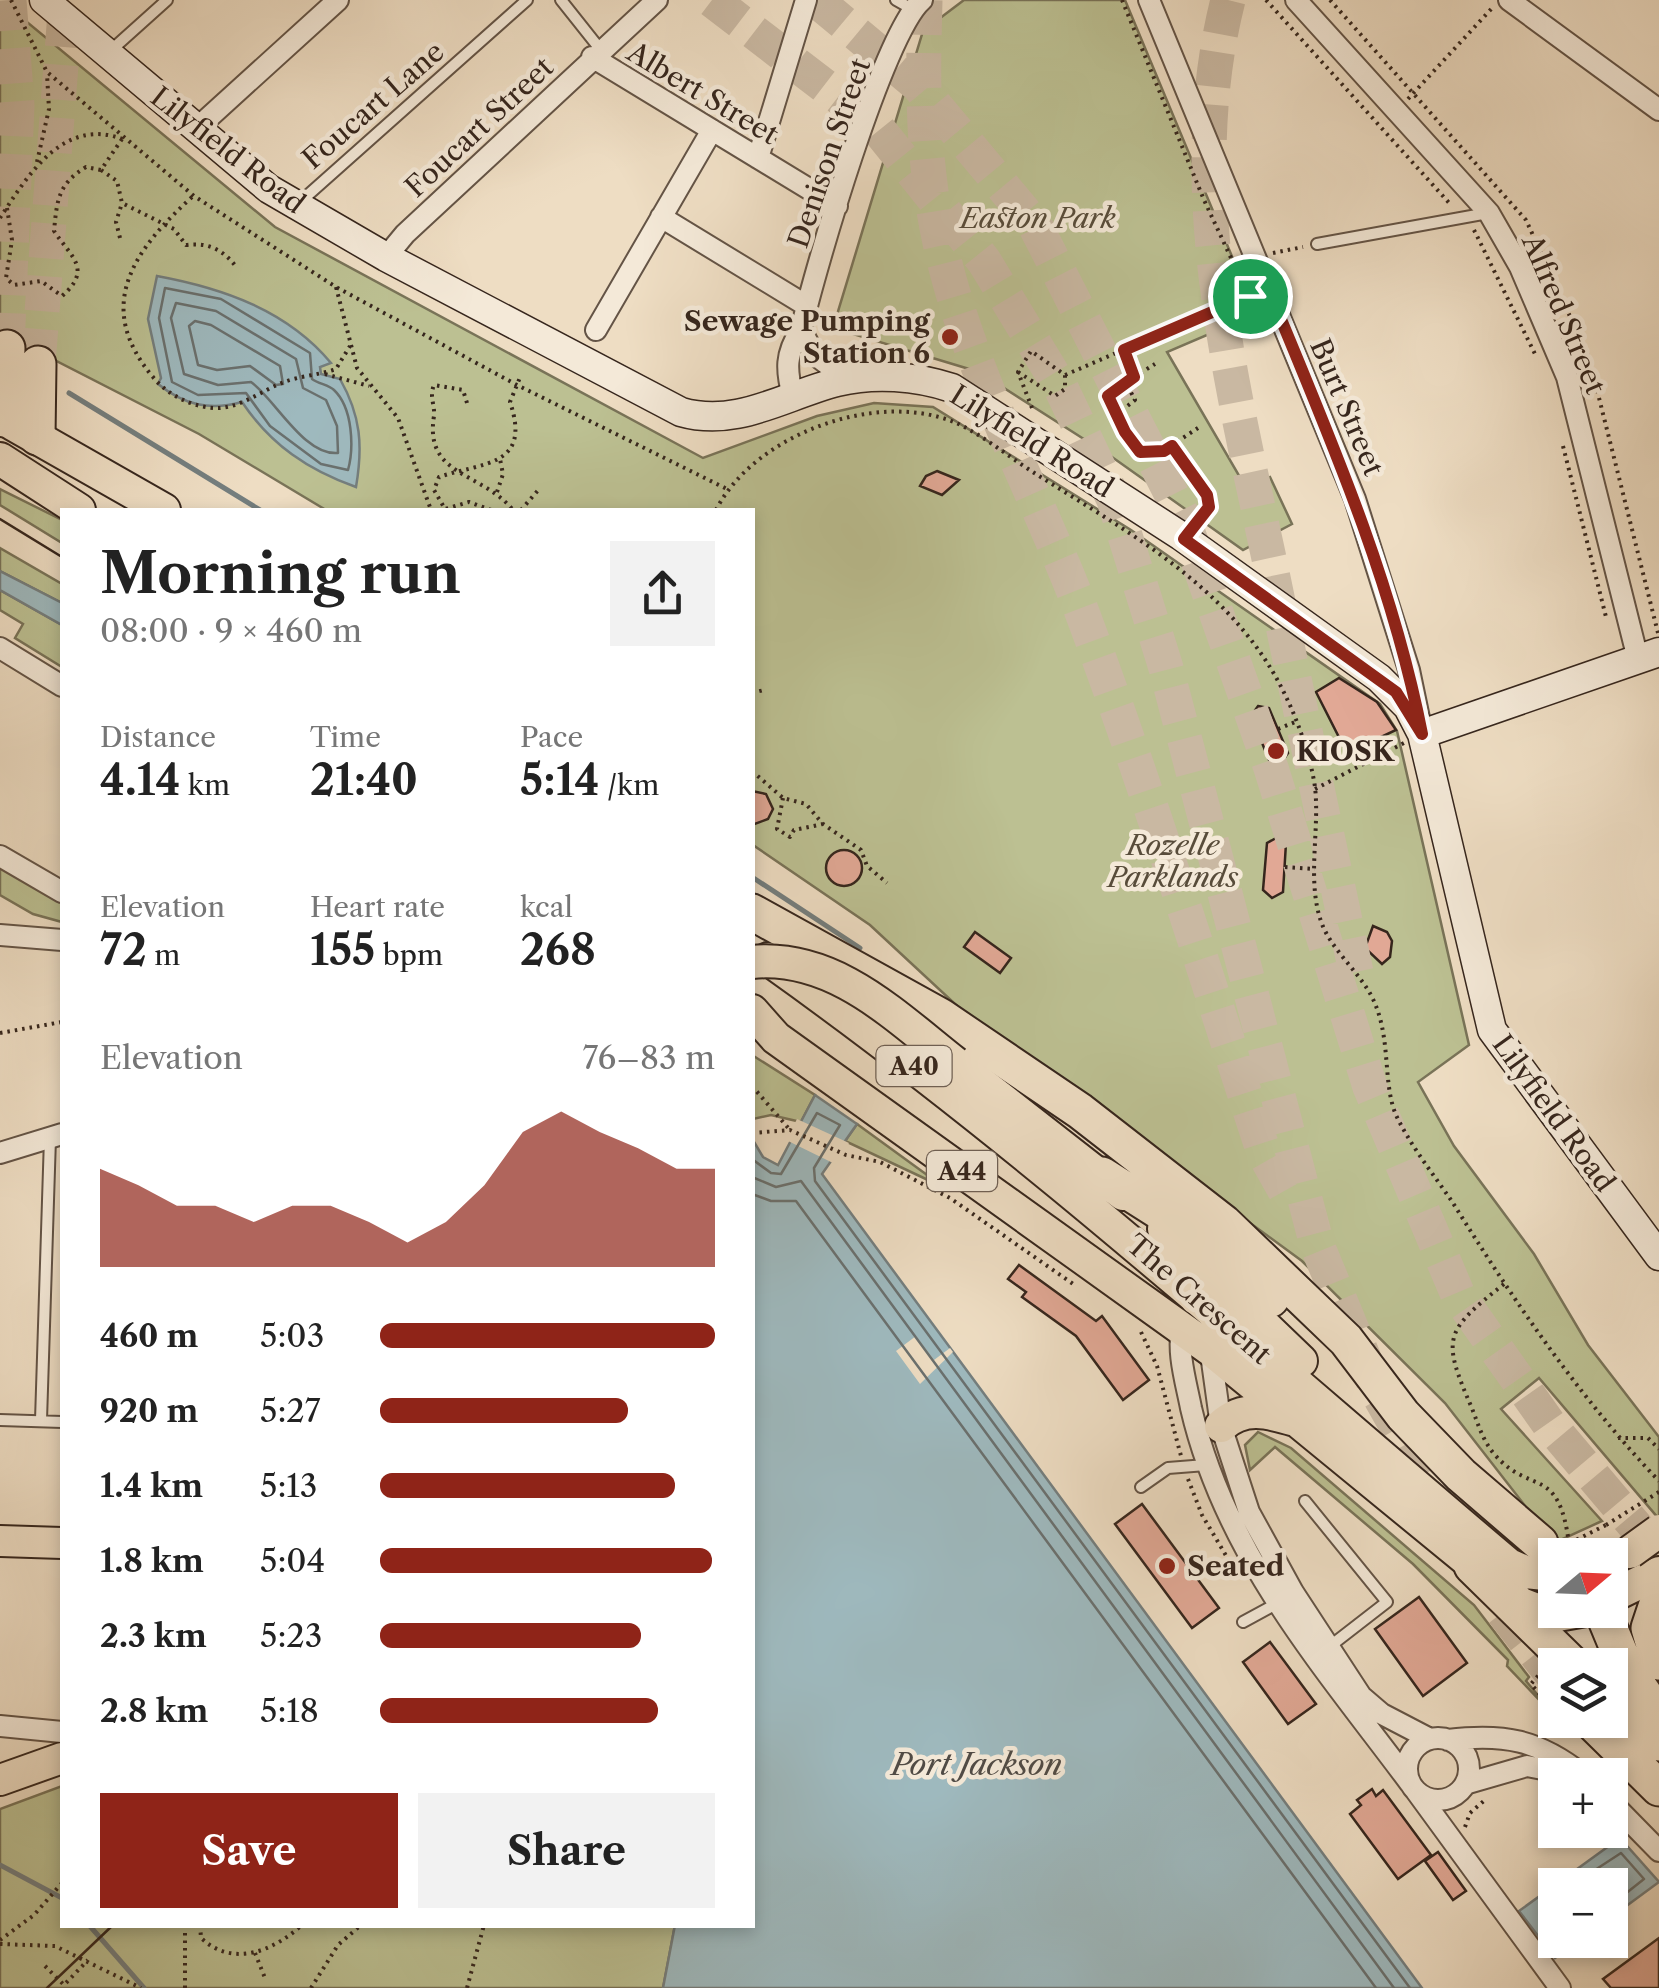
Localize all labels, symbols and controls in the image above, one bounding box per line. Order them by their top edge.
street label: Foucart Lane [295,34,451,176]
street label: Albert Street [620,34,785,151]
street label: Foucart Street [398,50,560,204]
street label: Denison Street [781,54,877,252]
street label: Lilyfield Road [144,79,312,221]
park label: Easton Park [958,201,1116,235]
street label: Alfred Street [1515,228,1613,399]
pin [1208,254,1293,339]
icon: arrive [1223,269,1278,324]
place label: Sewage Pumping Station 6 [684,304,931,370]
marker: Sewage Pumping Station 6 [939,326,961,348]
street label: Burt Street [1303,333,1391,481]
street label: Lilyfield Road [944,377,1120,505]
text: Morning run [100,540,461,607]
button: share [610,541,715,646]
text: 08:00 · 9 × 460 m [100,611,362,650]
text: Distance [100,720,216,754]
text: Time [310,720,381,754]
text: Pace [520,720,583,754]
place label: KIOSK [1296,734,1396,768]
marker: KIOSK [1265,740,1287,762]
text: 4.14 [100,754,180,806]
text: 21:40 [310,754,418,806]
text: 5:14 [520,754,599,806]
text: km [180,768,230,802]
text: /km [599,768,659,802]
park label: Rozelle Parklands [1106,828,1239,894]
text: Elevation [100,890,225,924]
text: Heart rate [310,890,445,924]
text: kcal [520,890,573,924]
text: 72 [100,924,147,976]
text: 155 [310,924,375,976]
text: 268 [520,924,596,976]
text: m [147,938,180,972]
text: bpm [375,938,443,972]
street label: Lilyfield Road [1486,1028,1622,1198]
text: Elevation [100,1038,243,1077]
text: 76–83 m [582,1038,715,1077]
road number: A40 [876,1046,952,1086]
road number: A44 [927,1151,997,1191]
street label: The Crescent [1120,1227,1278,1371]
text: 460 m [100,1316,198,1355]
text: 5:03 [260,1316,324,1355]
text: 920 m [100,1391,198,1430]
text: 5:27 [260,1391,321,1430]
text: 1.4 km [100,1466,203,1505]
text: 5:13 [260,1466,317,1505]
north arrow [1538,1538,1628,1628]
map controls [1538,1538,1628,1958]
text: 1.8 km [100,1541,204,1580]
text: 5:04 [260,1541,325,1580]
place label: Seated [1187,1549,1285,1583]
marker: Seated [1156,1555,1178,1577]
text: 2.3 km [100,1616,207,1655]
text: 5:23 [260,1616,322,1655]
button: layers [1538,1648,1628,1738]
text: 2.8 km [100,1691,208,1730]
text: 5:18 [260,1691,319,1730]
water label: Port Jackson [890,1746,1062,1783]
button: + [1538,1758,1628,1848]
button: Save [100,1793,398,1908]
button: Share [418,1793,715,1908]
button: − [1538,1868,1628,1958]

